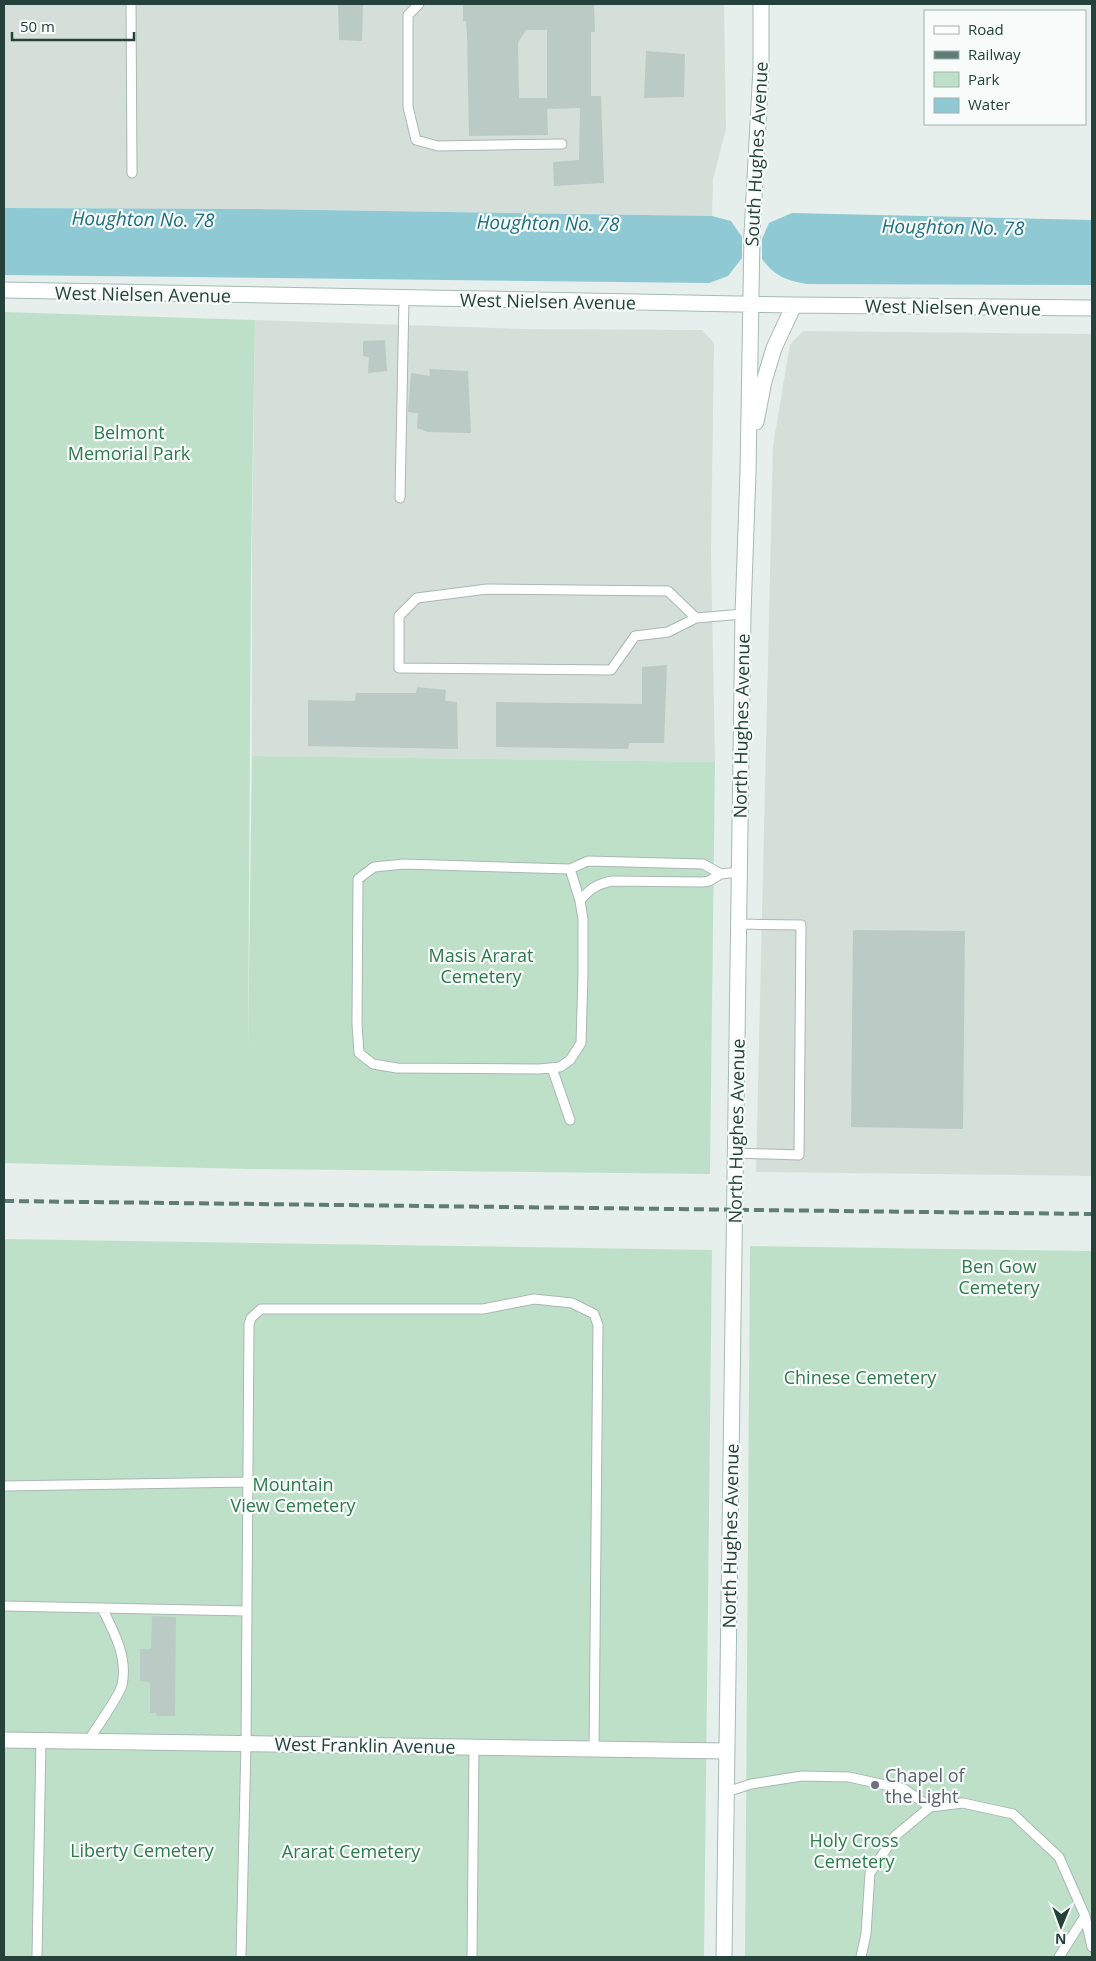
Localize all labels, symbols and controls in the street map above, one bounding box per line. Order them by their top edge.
scale bar [12,10,135,42]
legend [924,10,1086,125]
text: 50 m [20,16,55,36]
text: Road [968,19,1004,39]
text: Railway [968,44,1021,64]
street label: South Hughes Avenue [739,61,773,247]
text: Park [968,69,999,89]
text: Water [968,94,1010,114]
water label: Houghton No. 78 [71,205,215,233]
water label: Houghton No. 78 [476,209,620,237]
water label: Houghton No. 78 [881,213,1025,241]
street label: West Nielsen Avenue [55,280,231,308]
street label: West Nielsen Avenue [460,287,636,315]
street label: West Nielsen Avenue [865,293,1041,321]
park label: Belmont Memorial Park [68,420,191,465]
street label: North Hughes Avenue [727,633,755,819]
park label: Masis Ararat Cemetery [428,943,534,988]
street label: North Hughes Avenue [722,1038,750,1224]
park label: Ben Gow Cemetery [958,1254,1041,1299]
park label: Chinese Cemetery [784,1365,937,1389]
street label: North Hughes Avenue [716,1443,744,1629]
park label: Mountain View Cemetery [230,1472,357,1517]
street label: West Franklin Avenue [274,1731,456,1759]
place label: Chapel of the Light [885,1763,966,1808]
marker: Chapel of the Light [869,1779,881,1791]
park label: Holy Cross Cemetery [809,1828,899,1873]
park label: Liberty Cemetery [70,1838,215,1862]
park label: Ararat Cemetery [282,1839,421,1863]
north arrow [1036,1901,1086,1951]
text: N [1055,1930,1067,1949]

